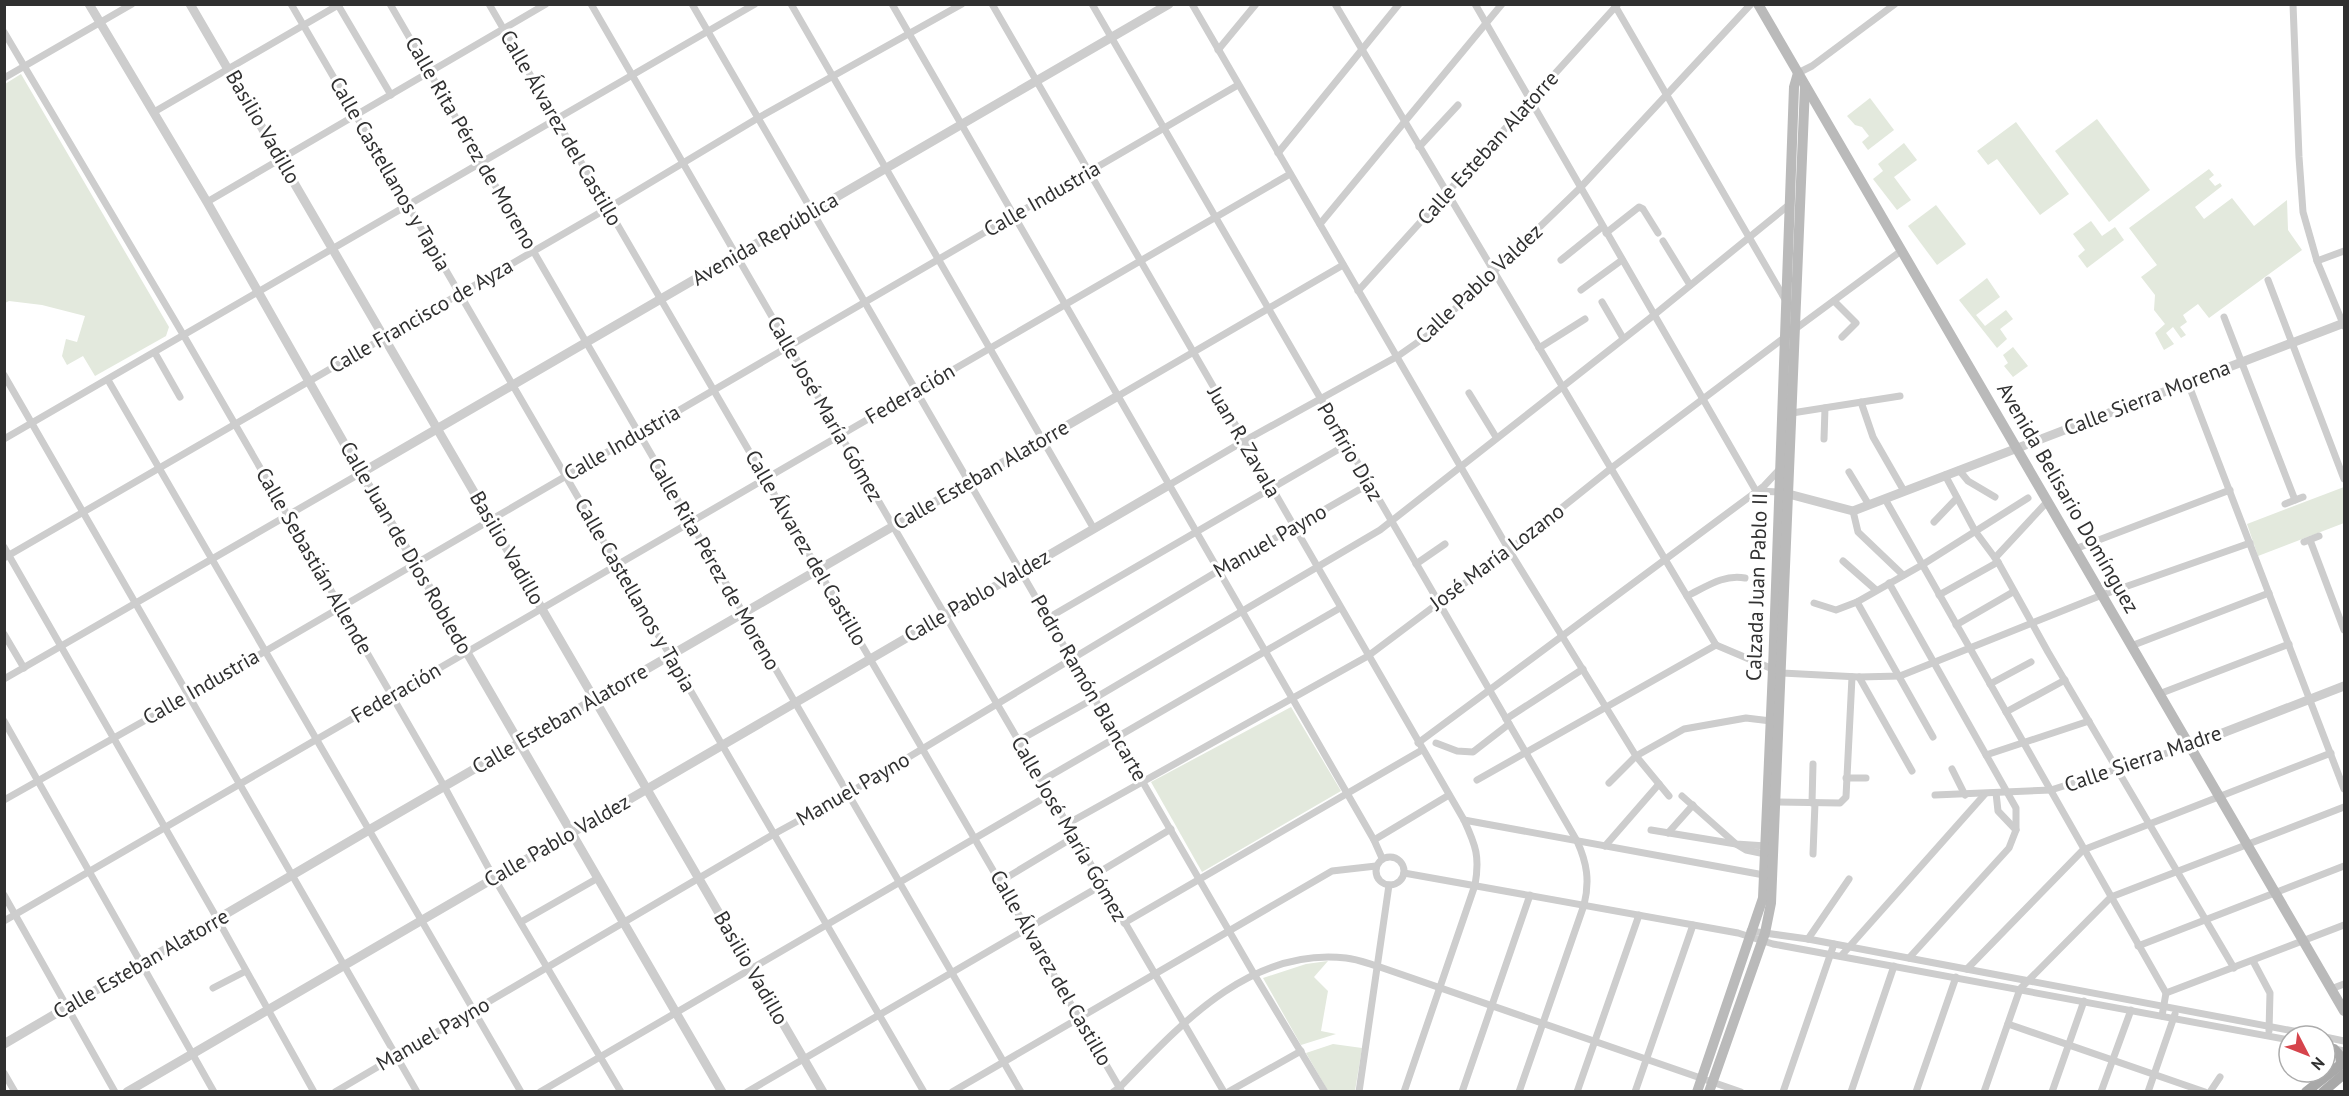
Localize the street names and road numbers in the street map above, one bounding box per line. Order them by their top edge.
street label: Calle Álvarez del Castillo [494,25,629,230]
street label: Calle Rita Pérez de Moreno [399,31,543,254]
street label: Basilio Vadillo [220,65,307,188]
street label: Calle Esteban Alatorre [1411,65,1564,230]
street label: Calle Castellanos y Tapia [324,72,457,276]
street label: Calle Industria [979,154,1105,243]
street label: Avenida República [687,186,843,291]
street label: Calle Pablo Valdez [1409,218,1548,350]
street label: Calle Francisco de Ayza [324,252,518,379]
street label: Calle José María Gómez [761,311,890,506]
street label: Calle Sierra Morena [2060,353,2234,442]
street label: Federación [860,357,959,430]
street label: Avenida Belisario Domínguez [1991,378,2146,618]
street label: Juan R. Zavala [1201,380,1287,502]
street label: Calle Industria [559,398,685,487]
street label: Porfirio Díaz [1311,398,1390,506]
street label: Calle Esteban Alatorre [888,413,1073,536]
street label: Calle Juan de Dios Robledo [334,436,479,659]
street label: Calle Álvarez del Castillo [739,445,874,650]
street label: Calle Rita Pérez de Moreno [642,452,786,675]
street label: Calle Sebastián Allende [250,463,379,659]
street label: Basilio Vadillo [464,486,551,609]
street label: Calzada Juan Pablo II [1740,492,1773,682]
street label: Calle Castellanos y Tapia [569,493,702,697]
street label: Manuel Payno [1208,497,1331,584]
street label: José María Lozano [1423,497,1569,617]
street label: Calle Pablo Valdez [899,543,1055,648]
street label: Pedro Ramón Blancarte [1025,590,1154,786]
street label: Calle Industria [138,642,264,731]
street label: Federación [346,656,445,729]
street label: Calle Esteban Alatorre [467,657,652,780]
street label: Calle Sierra Madre [2061,719,2225,798]
street label: Calle José María Gómez [1005,731,1134,926]
street label: Manuel Payno [791,745,914,832]
street label: Calle Pablo Valdez [479,788,635,893]
street label: Calle Álvarez del Castillo [984,865,1119,1070]
street label: Calle Esteban Alatorre [48,902,233,1025]
street label: Basilio Vadillo [708,906,795,1029]
street label: Manuel Payno [371,990,494,1077]

